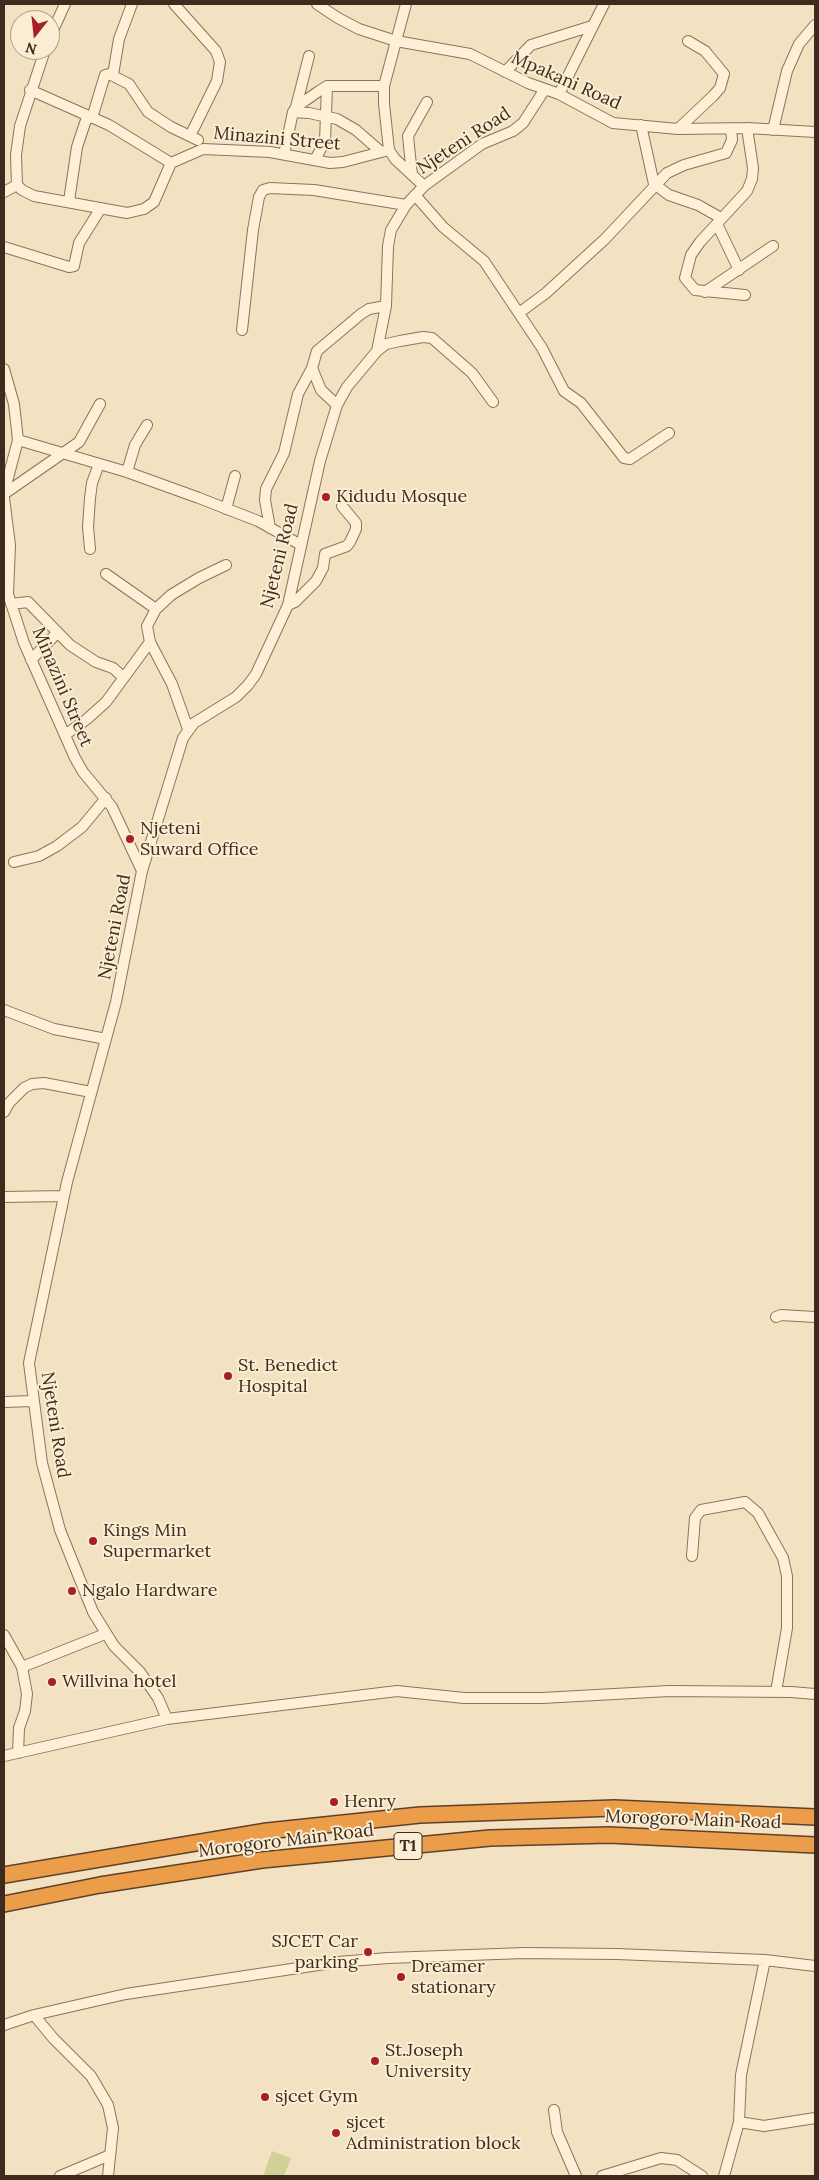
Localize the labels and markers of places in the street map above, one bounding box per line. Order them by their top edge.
place label: Kidudu Mosque [336,486,467,508]
marker: Kidudu Mosque [320,491,332,503]
place label: Njeteni Suward Office [140,818,258,861]
marker: Njeteni Suward Office [124,833,136,845]
place label: St. Benedict Hospital [238,1355,338,1398]
marker: St. Benedict Hospital [222,1370,234,1382]
place label: Kings Min Supermarket [103,1520,211,1562]
marker: Kings Min Supermarket [87,1535,99,1547]
place label: Ngalo Hardware [82,1580,218,1602]
marker: Ngalo Hardware [66,1585,78,1597]
place label: Willvina hotel [62,1671,176,1693]
marker: Willvina hotel [46,1676,58,1688]
place label: Henry [344,1791,396,1813]
marker: Henry [328,1796,340,1808]
place label: SJCET Car parking [271,1931,358,1974]
marker: SJCET Car parking [362,1946,374,1958]
place label: Dreamer stationary [411,1956,496,1998]
marker: Dreamer stationary [395,1971,407,1983]
place label: St.Joseph University [385,2040,471,2082]
marker: St.Joseph University [369,2055,381,2067]
place label: sjcet Gym [275,2086,358,2108]
marker: sjcet Gym [259,2091,271,2103]
place label: sjcet Administration block [346,2112,521,2154]
marker: sjcet Administration block [330,2127,342,2139]

